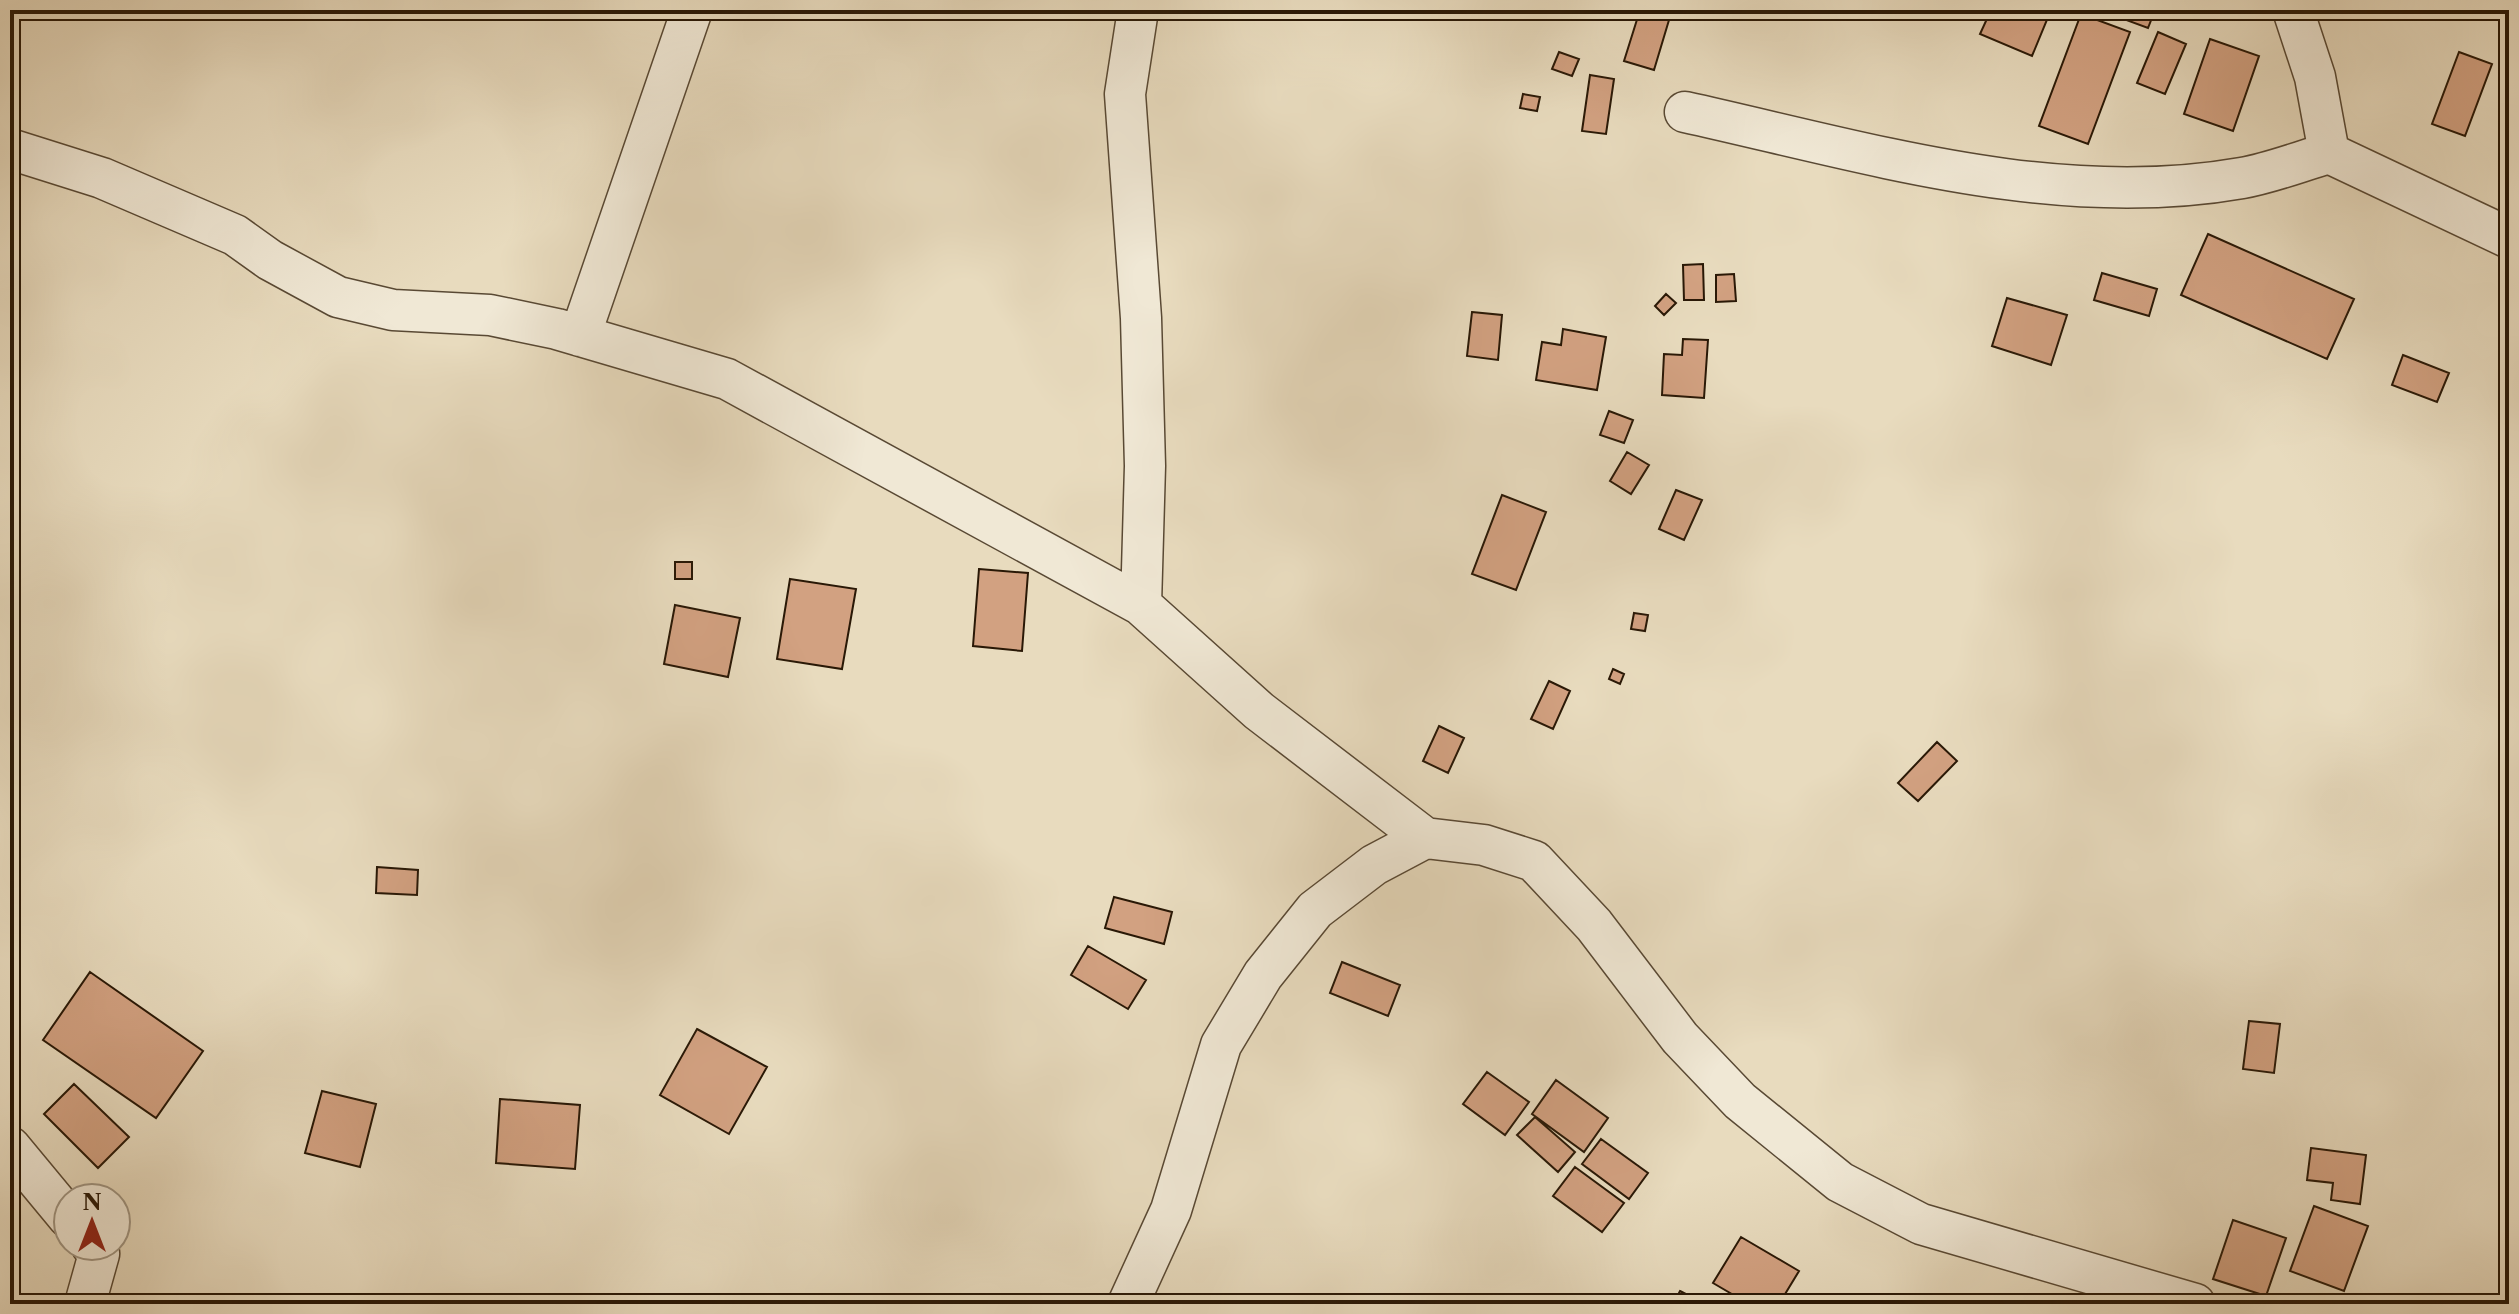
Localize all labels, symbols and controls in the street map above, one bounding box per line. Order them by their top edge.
north arrow [52,1182,132,1262]
text: N [82,1189,102,1216]

